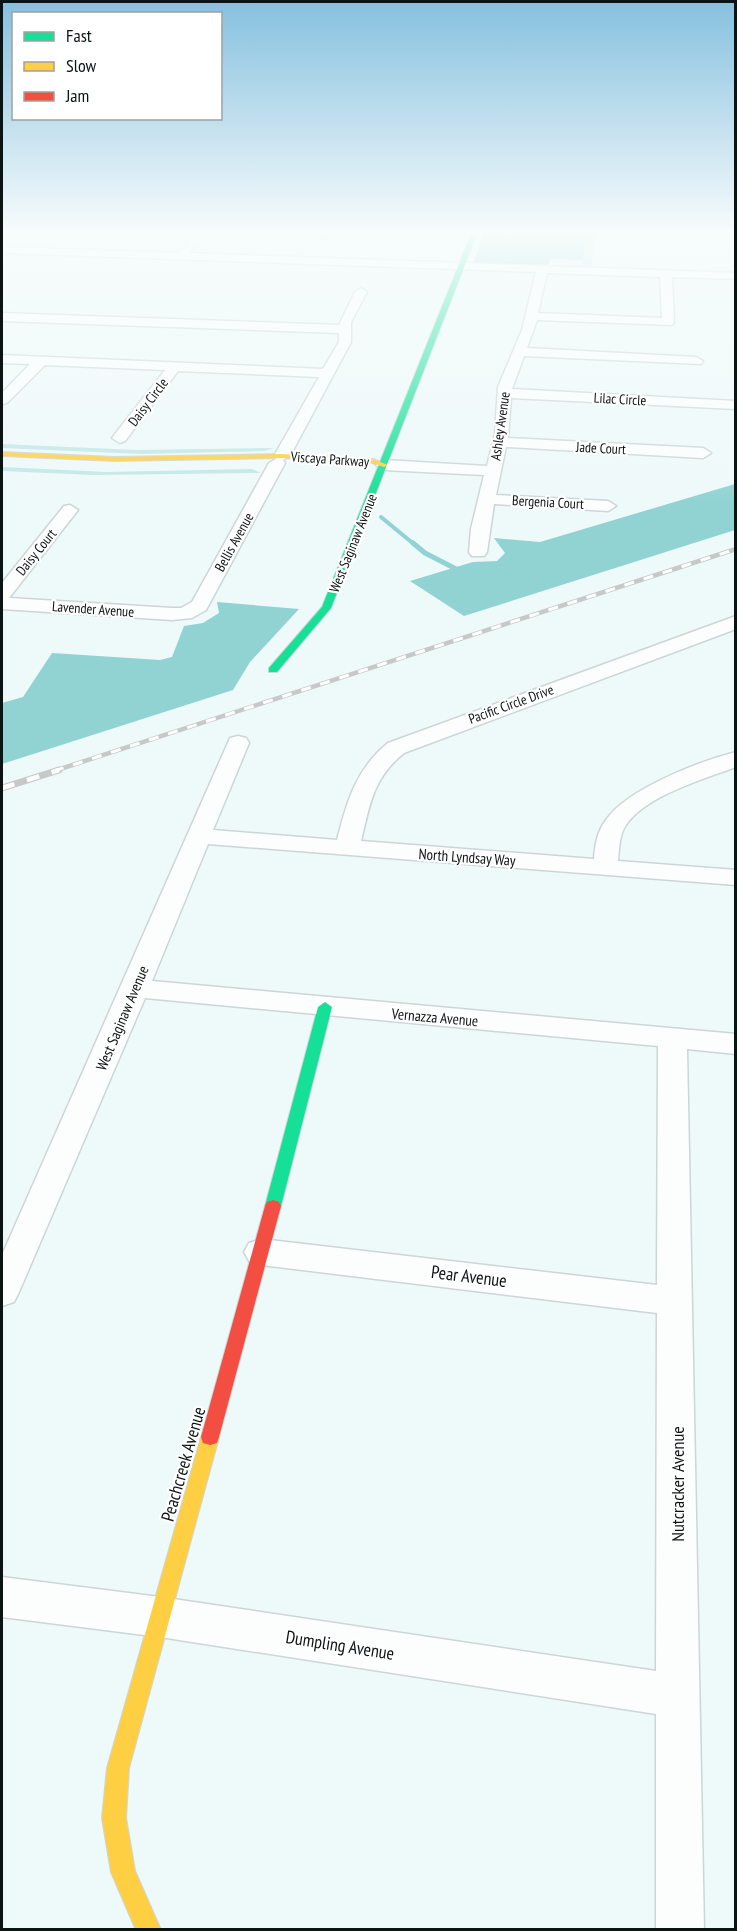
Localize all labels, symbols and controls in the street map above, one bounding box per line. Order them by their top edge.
legend [12,12,222,120]
text: Fast [66,24,92,47]
text: Slow [66,54,97,77]
text: Jam [65,84,89,107]
street label: Daisy Circle [124,374,172,430]
street label: Lilac Circle [593,389,647,409]
street label: Ashley Avenue [486,390,514,462]
street label: Jade Court [575,438,627,458]
street label: Viscaya Parkway [289,447,371,471]
street label: West Saginaw Avenue [325,491,381,595]
street label: Bergenia Court [512,491,585,513]
street label: Bellis Avenue [210,509,258,575]
street label: Daisy Court [12,525,60,579]
street label: Lavender Avenue [51,597,135,621]
street label: Pacific Circle Drive [466,680,556,728]
street label: North Lyndsay Way [418,844,516,870]
street label: West Saginaw Avenue [91,963,153,1073]
street label: Vernazza Avenue [390,1004,479,1030]
street label: Pear Avenue [430,1260,508,1292]
street label: Peachcreek Avenue [156,1404,210,1524]
street label: Nutcracker Avenue [666,1426,689,1542]
street label: Dumpling Avenue [284,1625,396,1665]

